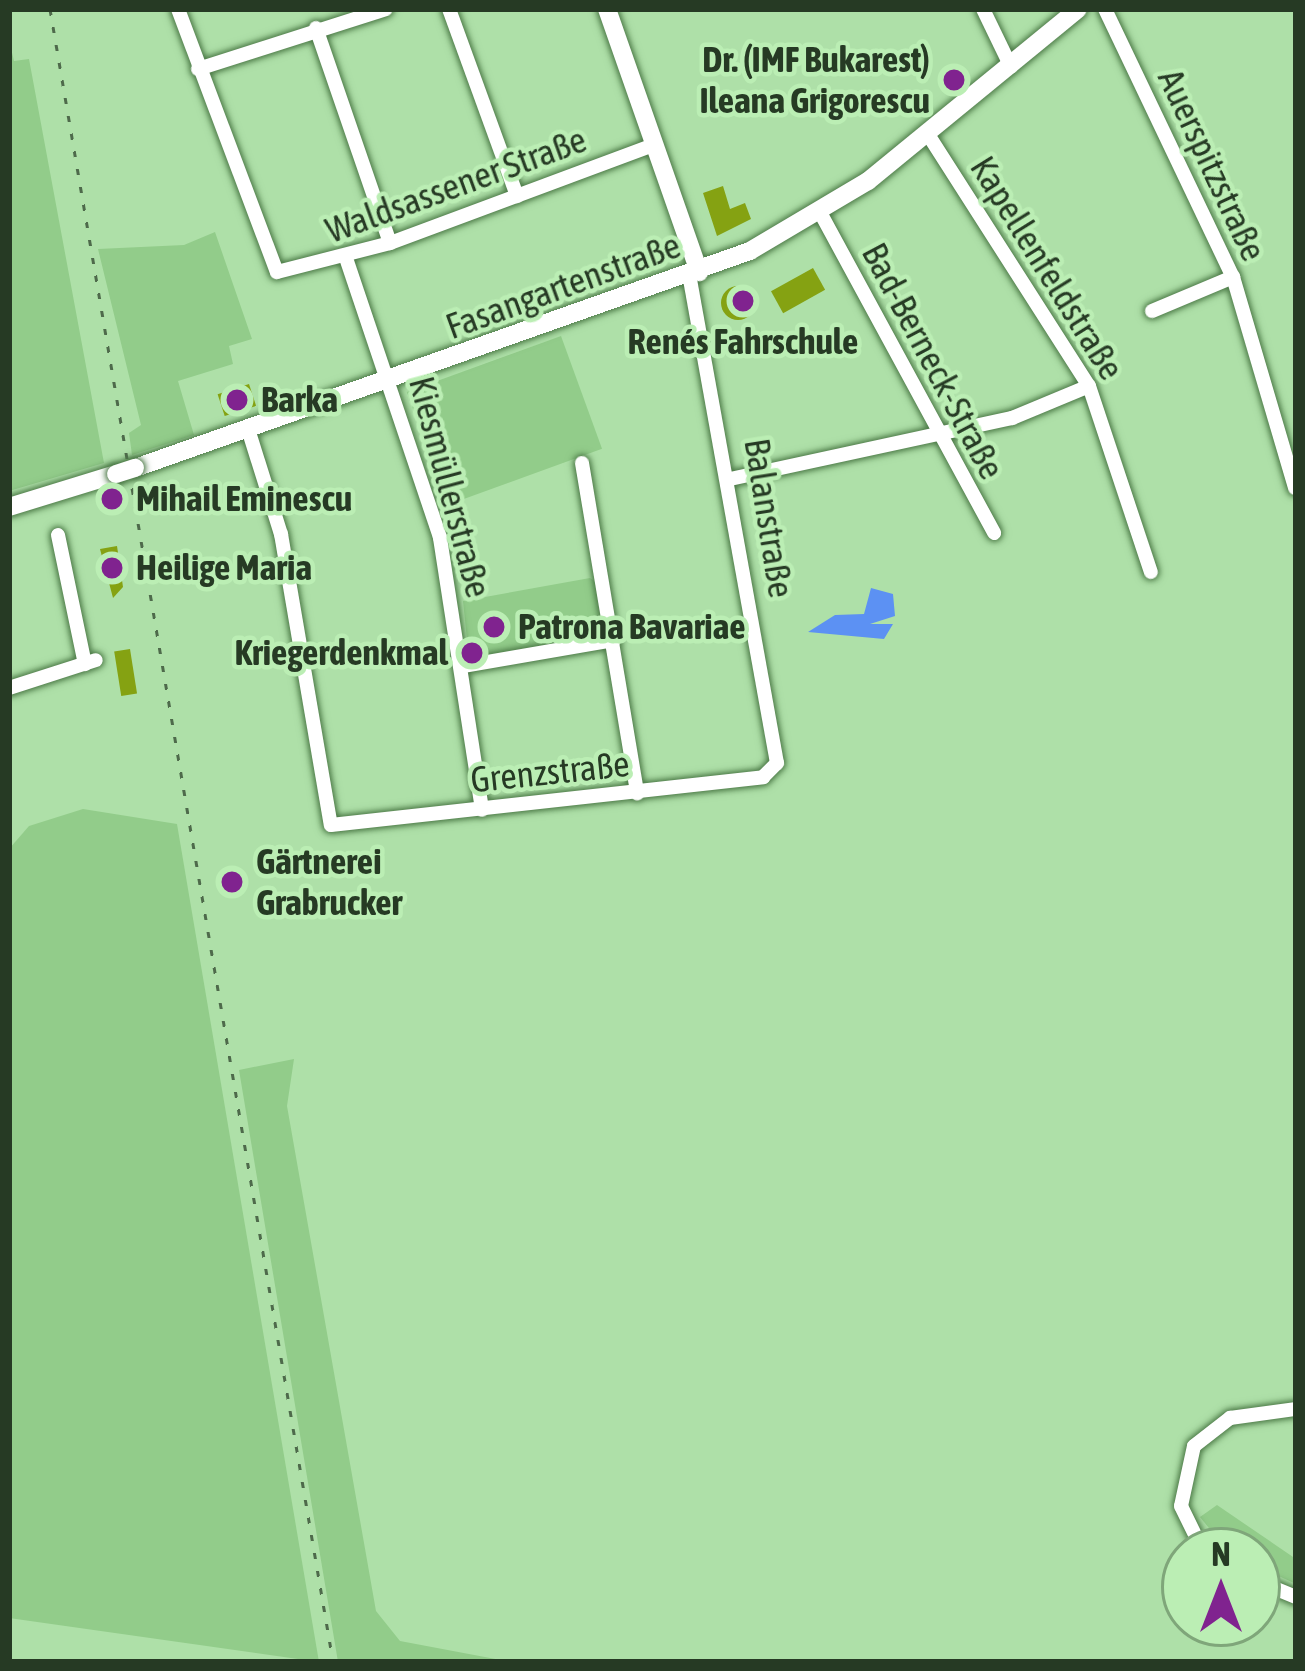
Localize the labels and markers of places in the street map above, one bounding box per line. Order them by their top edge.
place label: Dr. (IMF Bukarest) Ileana Grigorescu [699,37,930,122]
marker: Dr. (IMF Bukarest) Ileana Grigorescu [941,67,967,93]
marker: Renés Fahrschule [730,288,756,314]
place label: Renés Fahrschule [628,320,858,364]
place label: Barka [261,378,338,422]
marker: Barka [224,387,250,413]
place label: Mihail Eminescu [136,477,352,521]
marker: Mihail Eminescu [99,486,125,512]
place label: Heilige Maria [136,546,312,590]
marker: Heilige Maria [99,555,125,581]
place label: Patrona Bavariae [518,605,746,649]
marker: Patrona Bavariae [481,614,507,640]
place label: Kriegerdenkmal [234,631,448,675]
marker: Kriegerdenkmal [459,640,485,666]
place label: Gärtnerei Grabrucker [256,839,402,924]
marker: Gärtnerei Grabrucker [219,869,245,895]

